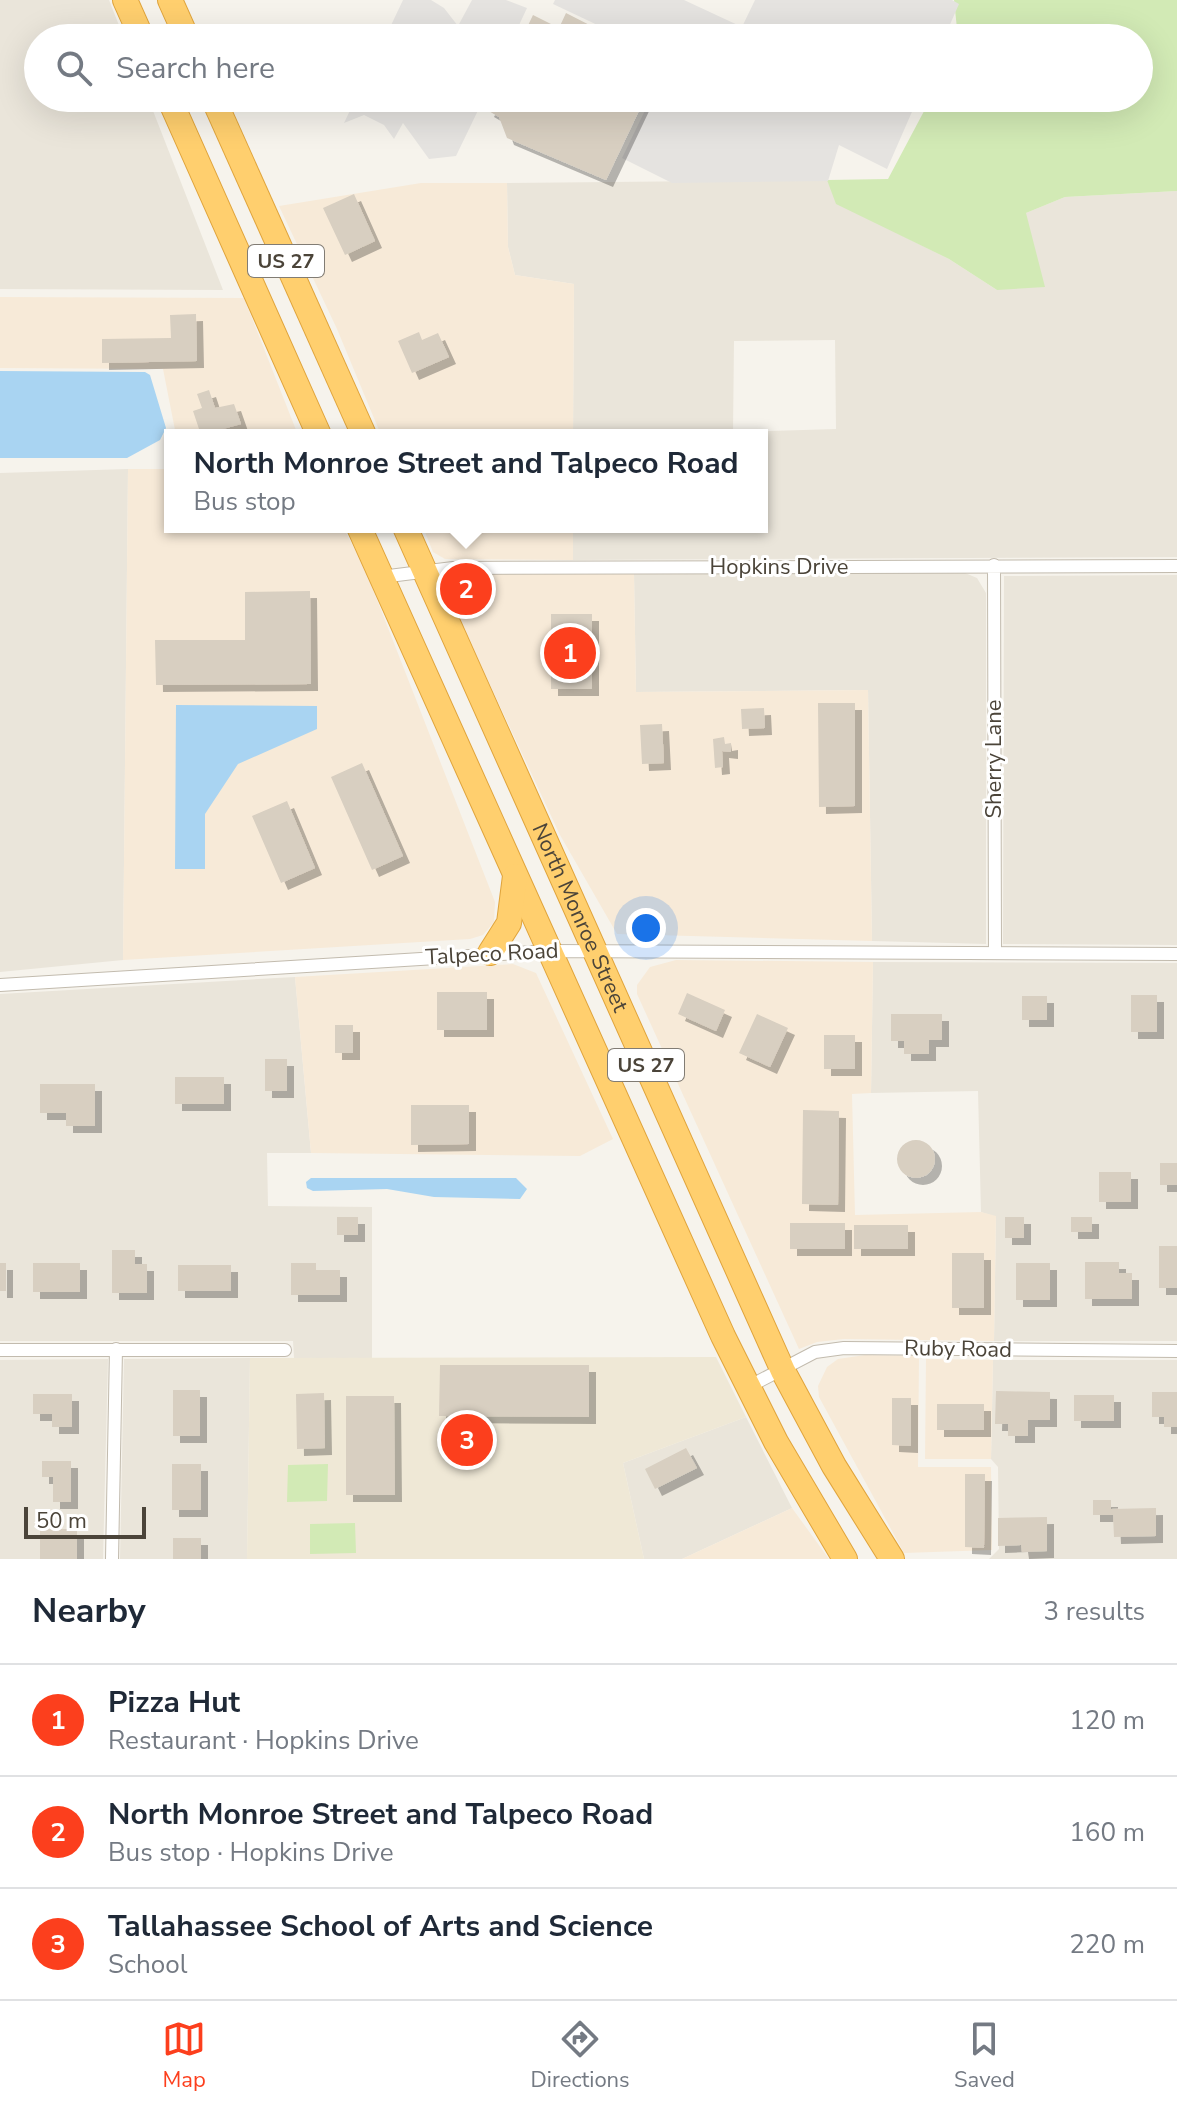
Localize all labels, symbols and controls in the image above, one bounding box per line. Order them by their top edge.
search box [24,24,1153,112]
icon: search [52,46,96,90]
text: Search here [116,48,275,89]
road number: US 27 [248,245,324,277]
popup [164,429,768,533]
text: North Monroe Street and Talpeco Road [193,443,739,484]
text: Bus stop [193,484,296,519]
street label: Hopkins Drive [710,552,848,582]
pin: 2 [440,559,492,619]
pin: 1 [544,623,596,683]
street label: Sherry Lane [979,700,1009,818]
street label: North Monroe Street [525,818,635,1017]
your location [626,908,666,948]
street label: Talpeco Road [425,936,559,972]
road number: US 27 [608,1049,684,1081]
street label: Ruby Road [904,1333,1012,1365]
pin: 3 [441,1410,493,1470]
scale bar [24,1503,146,1539]
text: 50 m [36,1506,87,1536]
text: Nearby [32,1588,146,1634]
text: 3 results [1044,1594,1145,1629]
text: Pizza Hut [108,1682,240,1723]
text: 1 [50,1703,66,1738]
text: 120 m [1069,1703,1145,1738]
text: Restaurant · Hopkins Drive [108,1723,419,1758]
text: North Monroe Street and Talpeco Road [108,1794,653,1835]
text: 2 [50,1815,66,1850]
text: 160 m [1069,1815,1145,1850]
text: Bus stop · Hopkins Drive [108,1835,394,1870]
text: Tallahassee School of Arts and Science [108,1906,653,1947]
text: 3 [50,1927,66,1962]
text: 220 m [1069,1927,1145,1962]
text: School [108,1947,187,1982]
tab: Map [162,2017,206,2095]
tab: Directions [531,2017,630,2095]
tab: Saved [954,2017,1015,2095]

